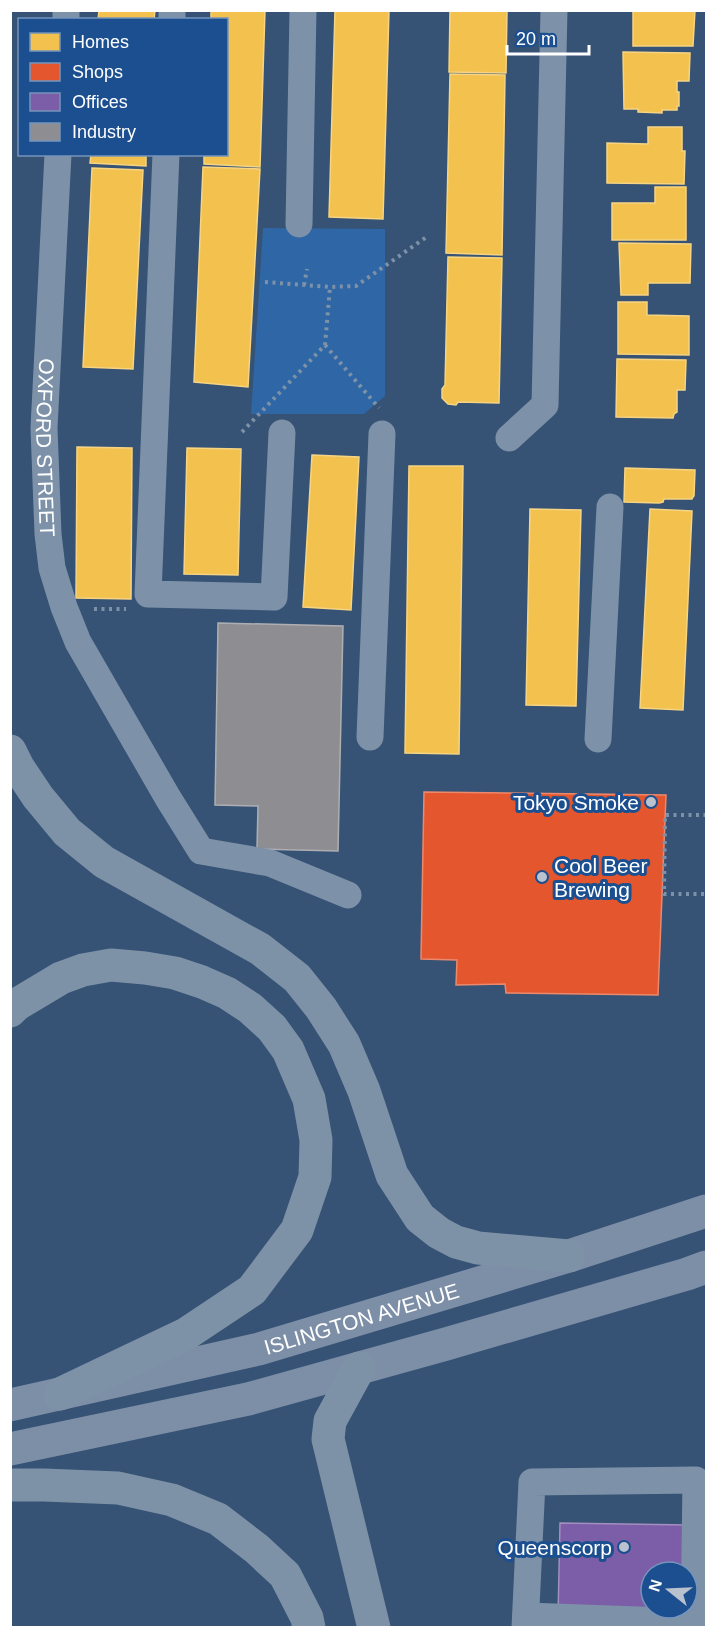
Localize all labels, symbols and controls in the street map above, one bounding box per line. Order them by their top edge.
legend [18,18,228,156]
scale bar [507,18,590,56]
text: 20 m [516,29,556,49]
text: Homes [72,32,129,52]
text: Shops [72,62,123,82]
text: Offices [72,92,128,112]
text: Industry [72,122,136,142]
street label: OXFORD STREET [32,358,60,537]
place label: Tokyo Smoke [513,791,639,814]
marker: Tokyo Smoke [644,795,658,809]
place label: Cool Beer Brewing [554,854,647,901]
marker: Cool Beer Brewing [535,870,549,884]
street label: ISLINGTON AVENUE [261,1278,462,1358]
place label: Queenscorp [498,1536,612,1559]
marker: Queenscorp [617,1540,631,1554]
north arrow [639,1560,699,1620]
text: N [645,1577,665,1594]

